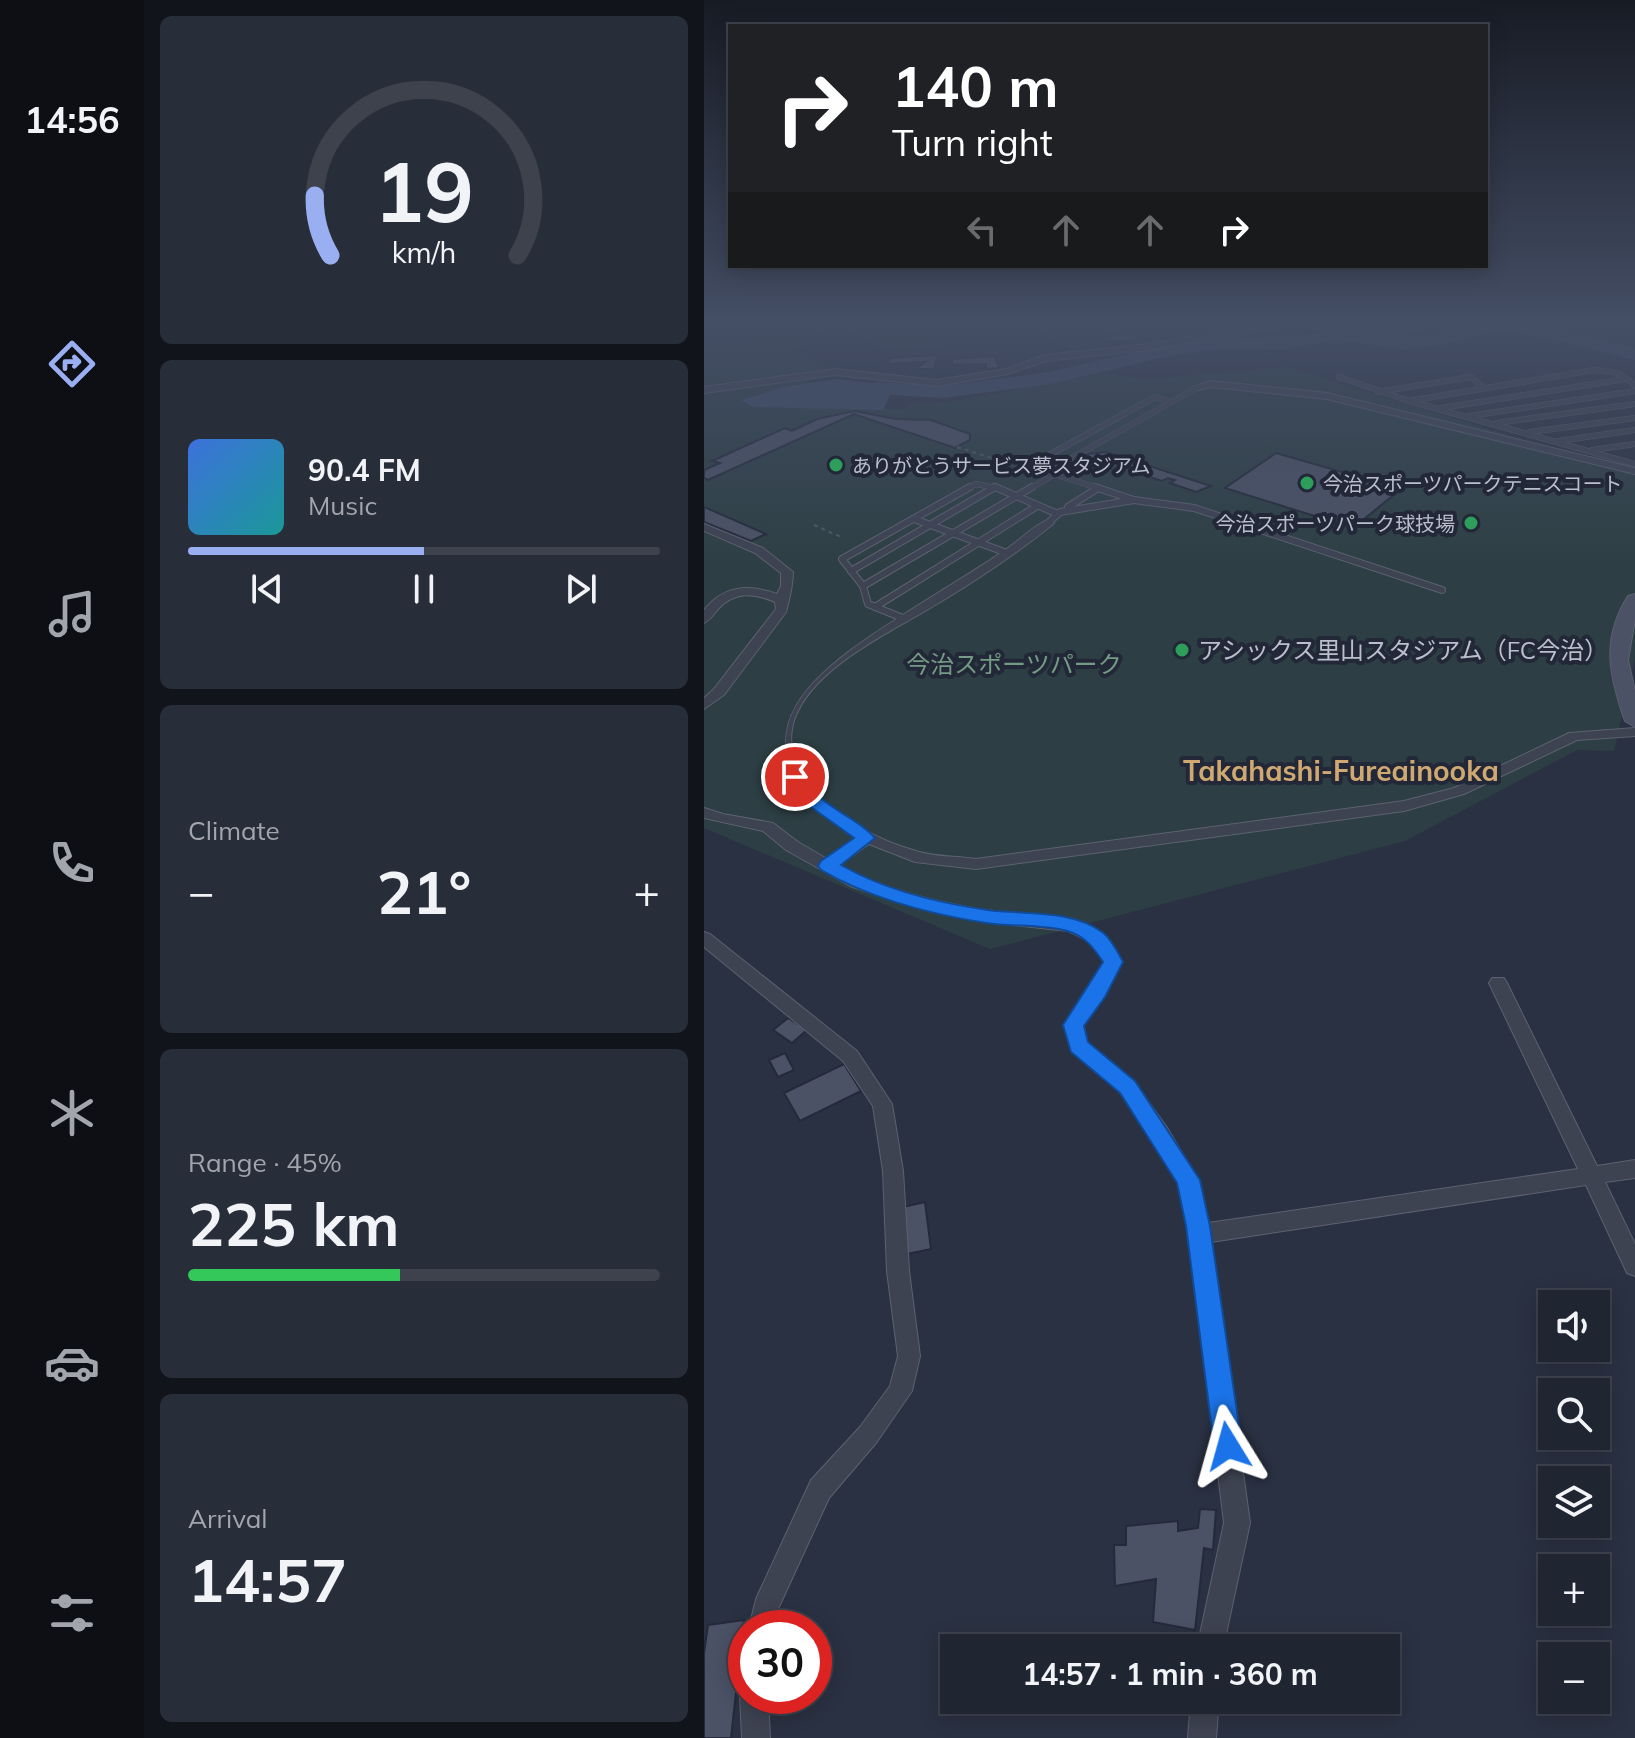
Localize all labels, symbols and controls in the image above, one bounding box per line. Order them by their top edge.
text: 140 m [892,51,1059,121]
icon: right [760,56,864,160]
text: 14:56 [24,97,120,142]
text: Turn right [892,120,1053,165]
text: 19 [374,138,474,243]
icon: left [960,208,1004,252]
icon: ahead [1044,208,1088,252]
icon: ahead [1128,208,1172,252]
icon: right [1212,208,1256,252]
text: km/h [392,234,456,270]
icon: directions [44,336,100,392]
text: 90.4 FM [308,451,421,489]
place label: ありがとうサービス夢スタジアム [852,453,1151,478]
marker: ありがとうサービス夢スタジアム [827,456,845,474]
place label: 今治スポーツパークテニスコート [1323,471,1623,496]
marker: 今治スポーツパークテニスコート [1298,474,1316,492]
text: Music [308,489,377,522]
place label: 今治スポーツパーク球技場 [1215,511,1455,536]
marker: 今治スポーツパーク球技場 [1462,514,1480,532]
icon: previous [245,567,289,611]
icon: pause [402,567,446,611]
icon: next [559,567,603,611]
icon: music [44,586,100,642]
place label: アシックス里山スタジアム（FC今治） [1198,635,1608,665]
marker: アシックス里山スタジアム（FC今治） [1173,641,1191,659]
park label: 今治スポーツパーク [906,649,1122,679]
pin [761,743,829,811]
district label: Takahashi-Fureainooka [1183,753,1499,788]
icon: arrive [773,755,817,799]
text: Climate [188,814,280,847]
icon: phone [44,835,100,891]
text: 21° [377,854,471,929]
text: − [188,864,214,919]
text: + [634,864,660,919]
icon: climate [44,1085,100,1141]
text: Range · 45% [188,1146,342,1179]
text: 225 km [188,1186,400,1261]
map controls [1538,1290,1610,1714]
button: sound [1538,1290,1610,1362]
icon: car [44,1335,100,1391]
button: search [1538,1378,1610,1450]
position arrow [1186,1404,1270,1488]
button: layers [1538,1466,1610,1538]
text: Arrival [188,1502,268,1535]
text: 14:57 [188,1542,347,1617]
button: + [1538,1554,1610,1626]
icon: filters [44,1585,100,1641]
speed limit sign: 30 [728,1610,832,1714]
button: − [1538,1642,1610,1714]
text: 14:57 · 1 min · 360 m [1022,1655,1318,1693]

